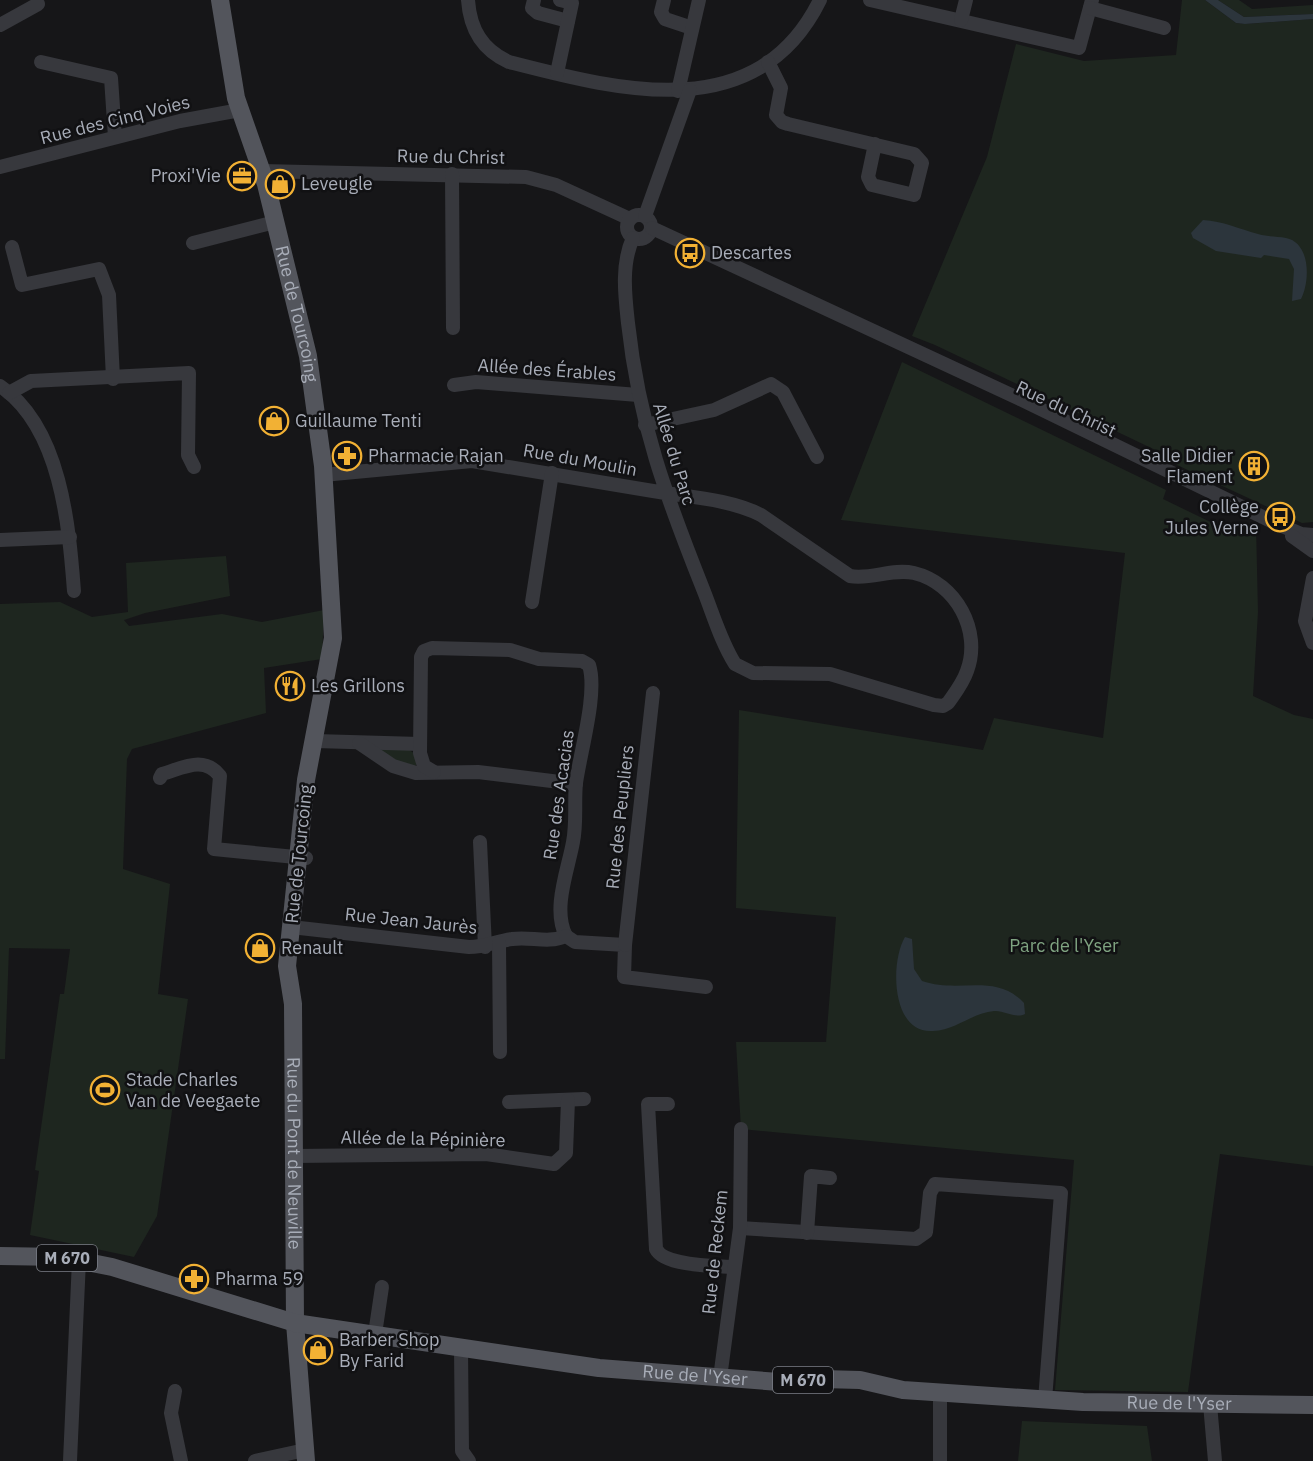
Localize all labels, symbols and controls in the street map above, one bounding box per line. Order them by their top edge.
street label: Rue des Cinq Voies [38,90,192,149]
street label: Rue du Christ [397,144,505,169]
office icon: Proxi'Vie [226,160,258,192]
place label: Proxi'Vie [150,164,221,187]
shop icon: Leveugle [264,168,296,200]
place label: Leveugle [301,172,373,195]
bus stop icon: Descartes [674,237,706,269]
place label: Descartes [711,241,792,264]
street label: Rue de Tourcoing [270,243,324,384]
street label: Allée des Érables [477,353,617,386]
street label: Rue du Christ [1012,375,1120,442]
street label: Allée du Parc [648,400,701,508]
shop icon: Guillaume Tenti [258,405,290,437]
place label: Guillaume Tenti [295,409,422,432]
street label: Rue du Moulin [521,438,639,481]
pharmacy icon: Pharmacie Rajan [331,440,363,472]
place label: Pharmacie Rajan [368,444,504,467]
place label: Salle Didier Flament [1141,444,1233,488]
building icon: Salle Didier Flament [1238,450,1270,482]
place label: Collège Jules Verne [1165,495,1259,539]
bus stop icon: Collège Jules Verne [1264,501,1296,533]
restaurant icon: Les Grillons [274,670,306,702]
place label: Les Grillons [311,674,405,697]
street label: Rue des Acacias [538,728,579,862]
street label: Rue des Peupliers [600,744,639,890]
street label: Rue de Tourcoing [280,783,317,925]
street label: Rue Jean Jaurès [344,902,478,939]
shop icon: Renault [244,932,276,964]
park label: Parc de l'Yser [1009,934,1119,957]
place label: Renault [281,936,343,959]
street label: Rue du Pont de Neuville [282,1057,307,1250]
place label: Stade Charles Van de Veegaete [126,1068,260,1112]
sports icon: Stade Charles Van de Veegaete [89,1074,121,1106]
street label: Allée de la Pépinière [340,1126,506,1151]
street label: Rue de Reckem [697,1188,732,1316]
road number: M 670 [37,1245,97,1271]
pharmacy icon: Pharma 59 [178,1263,210,1295]
place label: Pharma 59 [215,1267,304,1290]
place label: Barber Shop By Farid [339,1328,439,1372]
shop icon: Barber Shop By Farid [302,1334,334,1366]
street label: Rue de l'Yser [642,1359,749,1391]
road number: M 670 [773,1367,833,1393]
street label: Rue de l'Yser [1126,1391,1232,1415]

